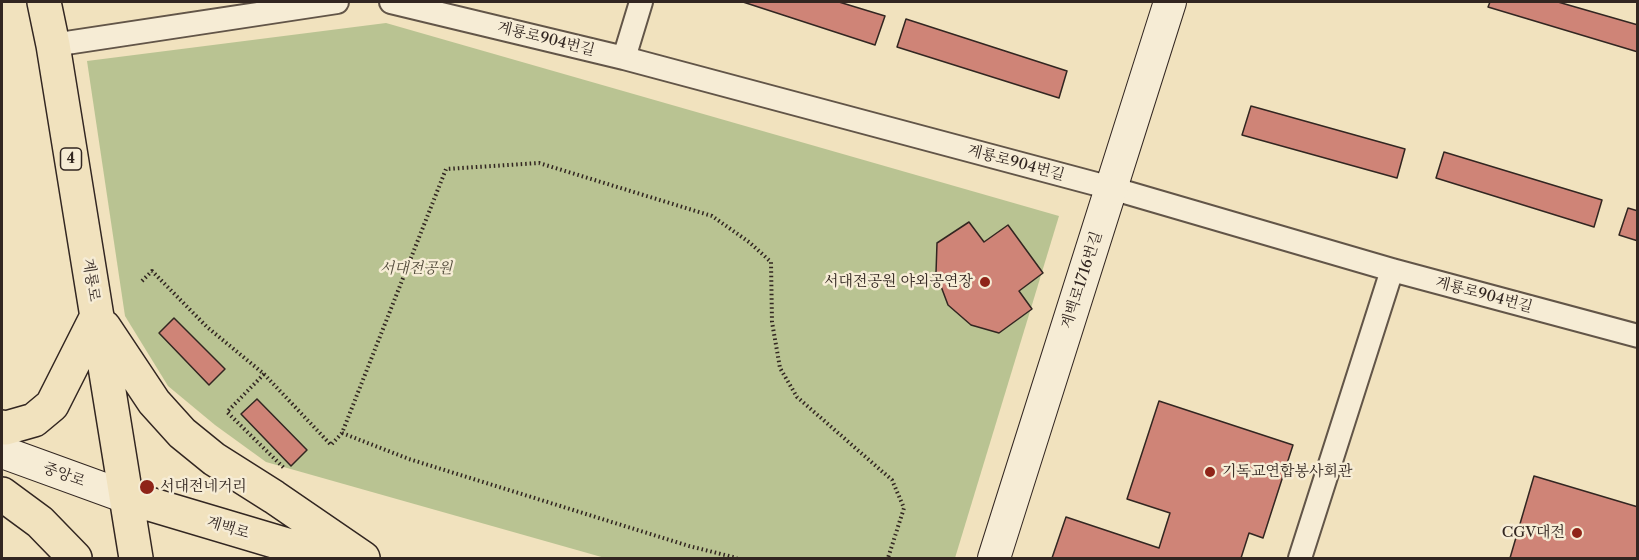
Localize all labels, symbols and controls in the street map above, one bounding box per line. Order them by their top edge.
street label: 계룡로904번길 [496,18,596,60]
street label: 계룡로904번길 [966,141,1066,185]
road number: 4 [60,148,82,170]
street label: 계백로1716번길 [1058,229,1106,331]
street label: 계룡로 [79,257,103,303]
park label: 서대전공원 [380,260,452,278]
place label: 서대전공원 야외공연장 [824,273,973,291]
street label: 계룡로904번길 [1434,273,1534,317]
marker: 서대전공원 야외공연장 [978,275,992,289]
street label: 중앙로 [40,459,88,491]
place label: 기독교연합봉사회관 [1222,463,1352,481]
marker: 기독교연합봉사회관 [1203,465,1217,479]
marker: 서대전네거리 [138,478,156,496]
place label: 서대전네거리 [160,478,247,496]
street label: 계백로 [205,513,251,543]
place label: CGV대전 [1502,524,1565,542]
marker: CGV대전 [1570,526,1584,540]

